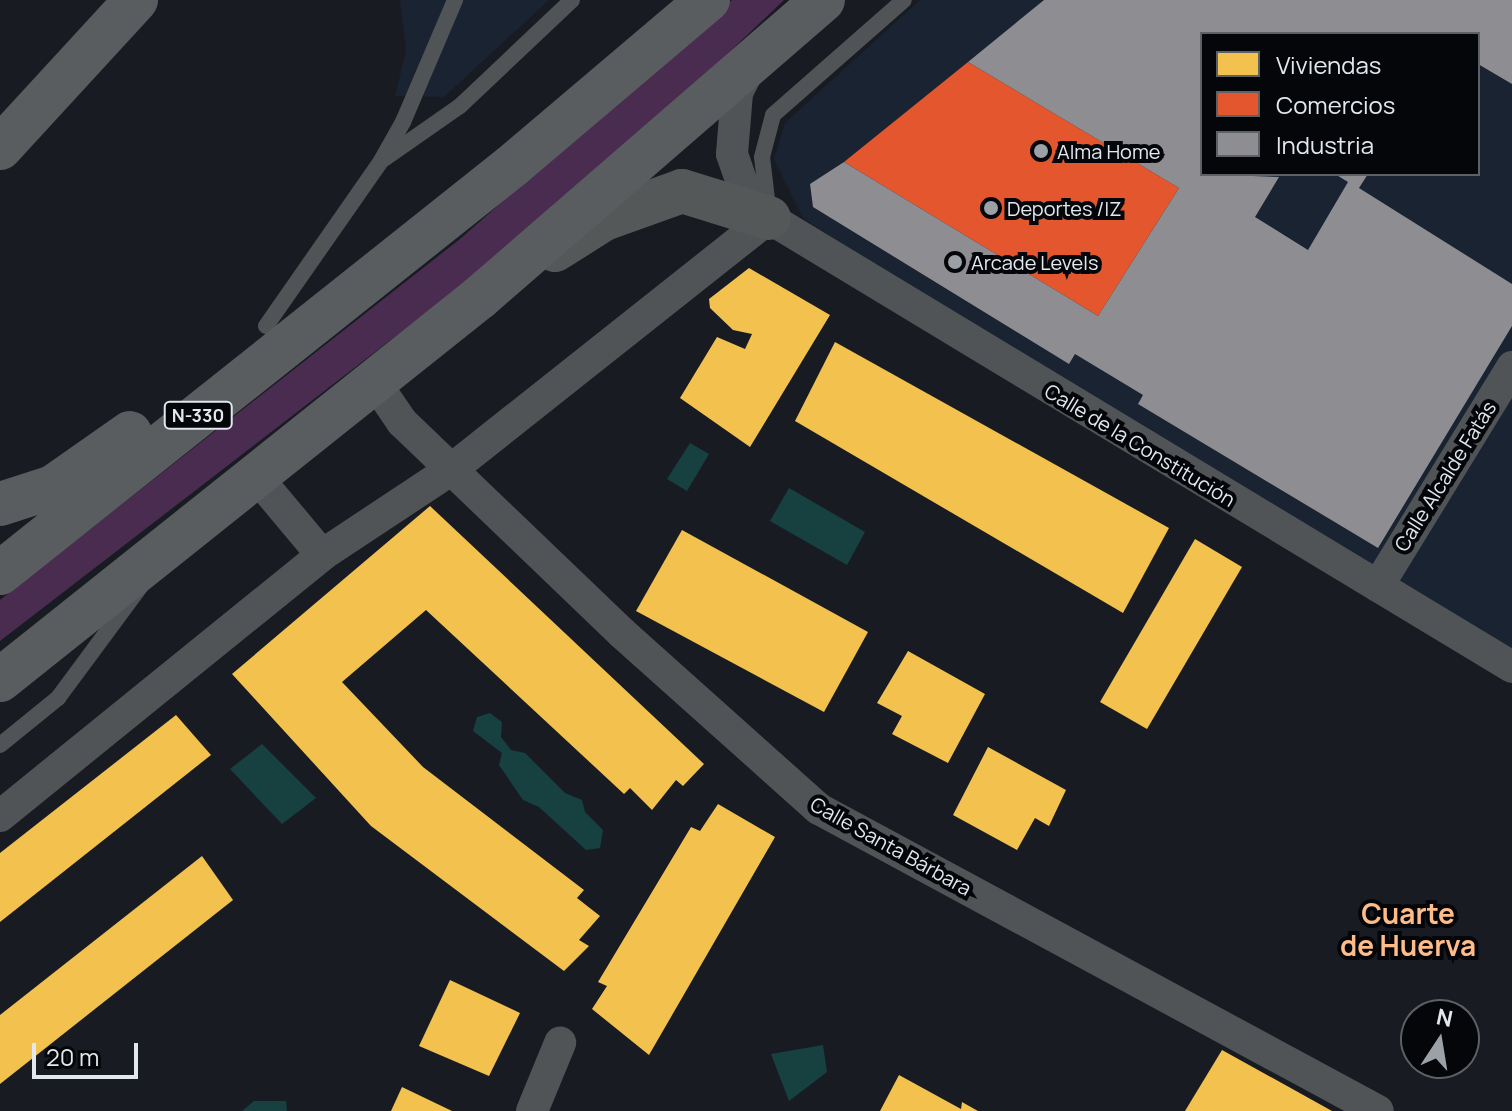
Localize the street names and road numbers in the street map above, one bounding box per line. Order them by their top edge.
street label: Calle de la Constitución [1040,379,1240,511]
street label: Calle Alcalde Fatás [1389,396,1501,556]
road number: N-330 [162,401,234,429]
street label: Calle Santa Bárbara [806,792,976,900]

